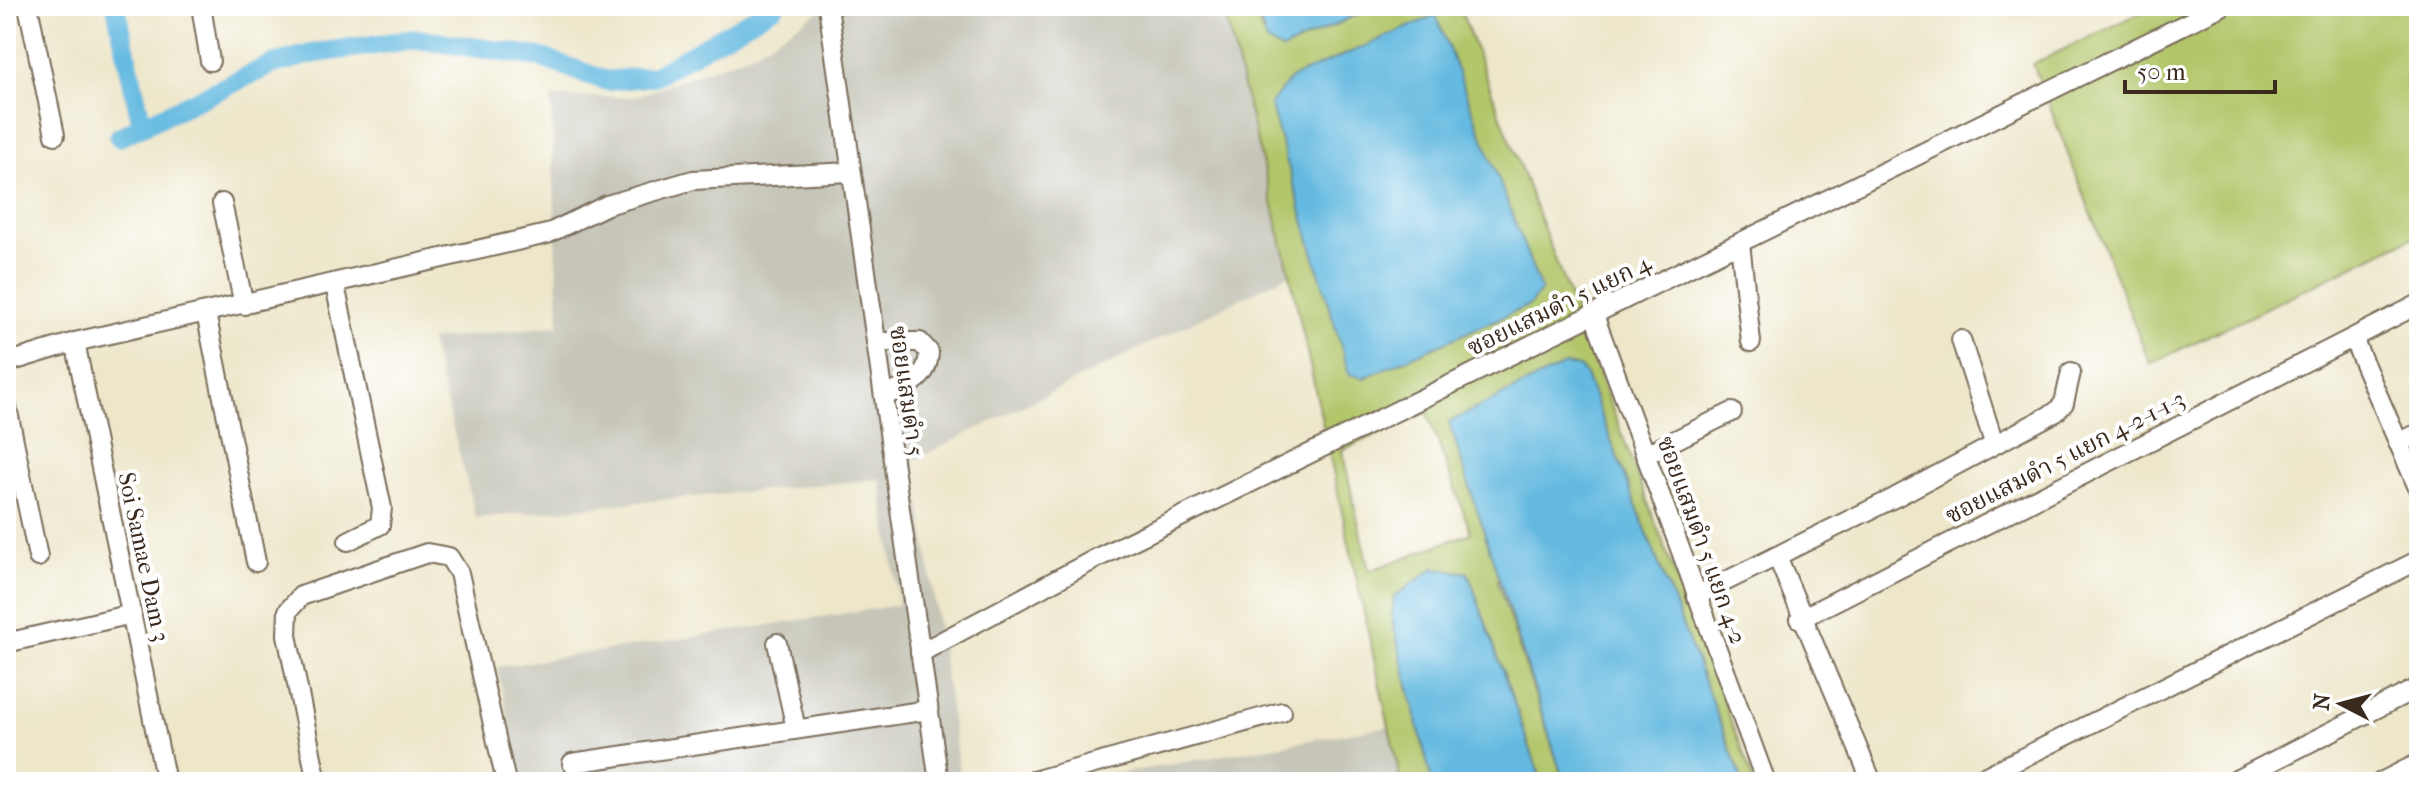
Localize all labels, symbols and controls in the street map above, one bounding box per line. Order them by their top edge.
scale bar [2125,44,2275,94]
text: 50 m [2137,58,2186,86]
street label: ซอยแสมดำ 5 แยก 4 [1463,248,1656,362]
street label: ซอยแสมดำ 5 [884,324,930,458]
street label: ซอยแสมดำ 5 แยก 4-2-1-1-3 [1941,384,2189,530]
street label: ซอยแสมดำ 5 แยก 4-2 [1651,432,1753,648]
street label: Soi Samae Dam 3 [112,470,176,644]
north arrow [2301,664,2381,744]
text: N [2308,692,2336,712]

